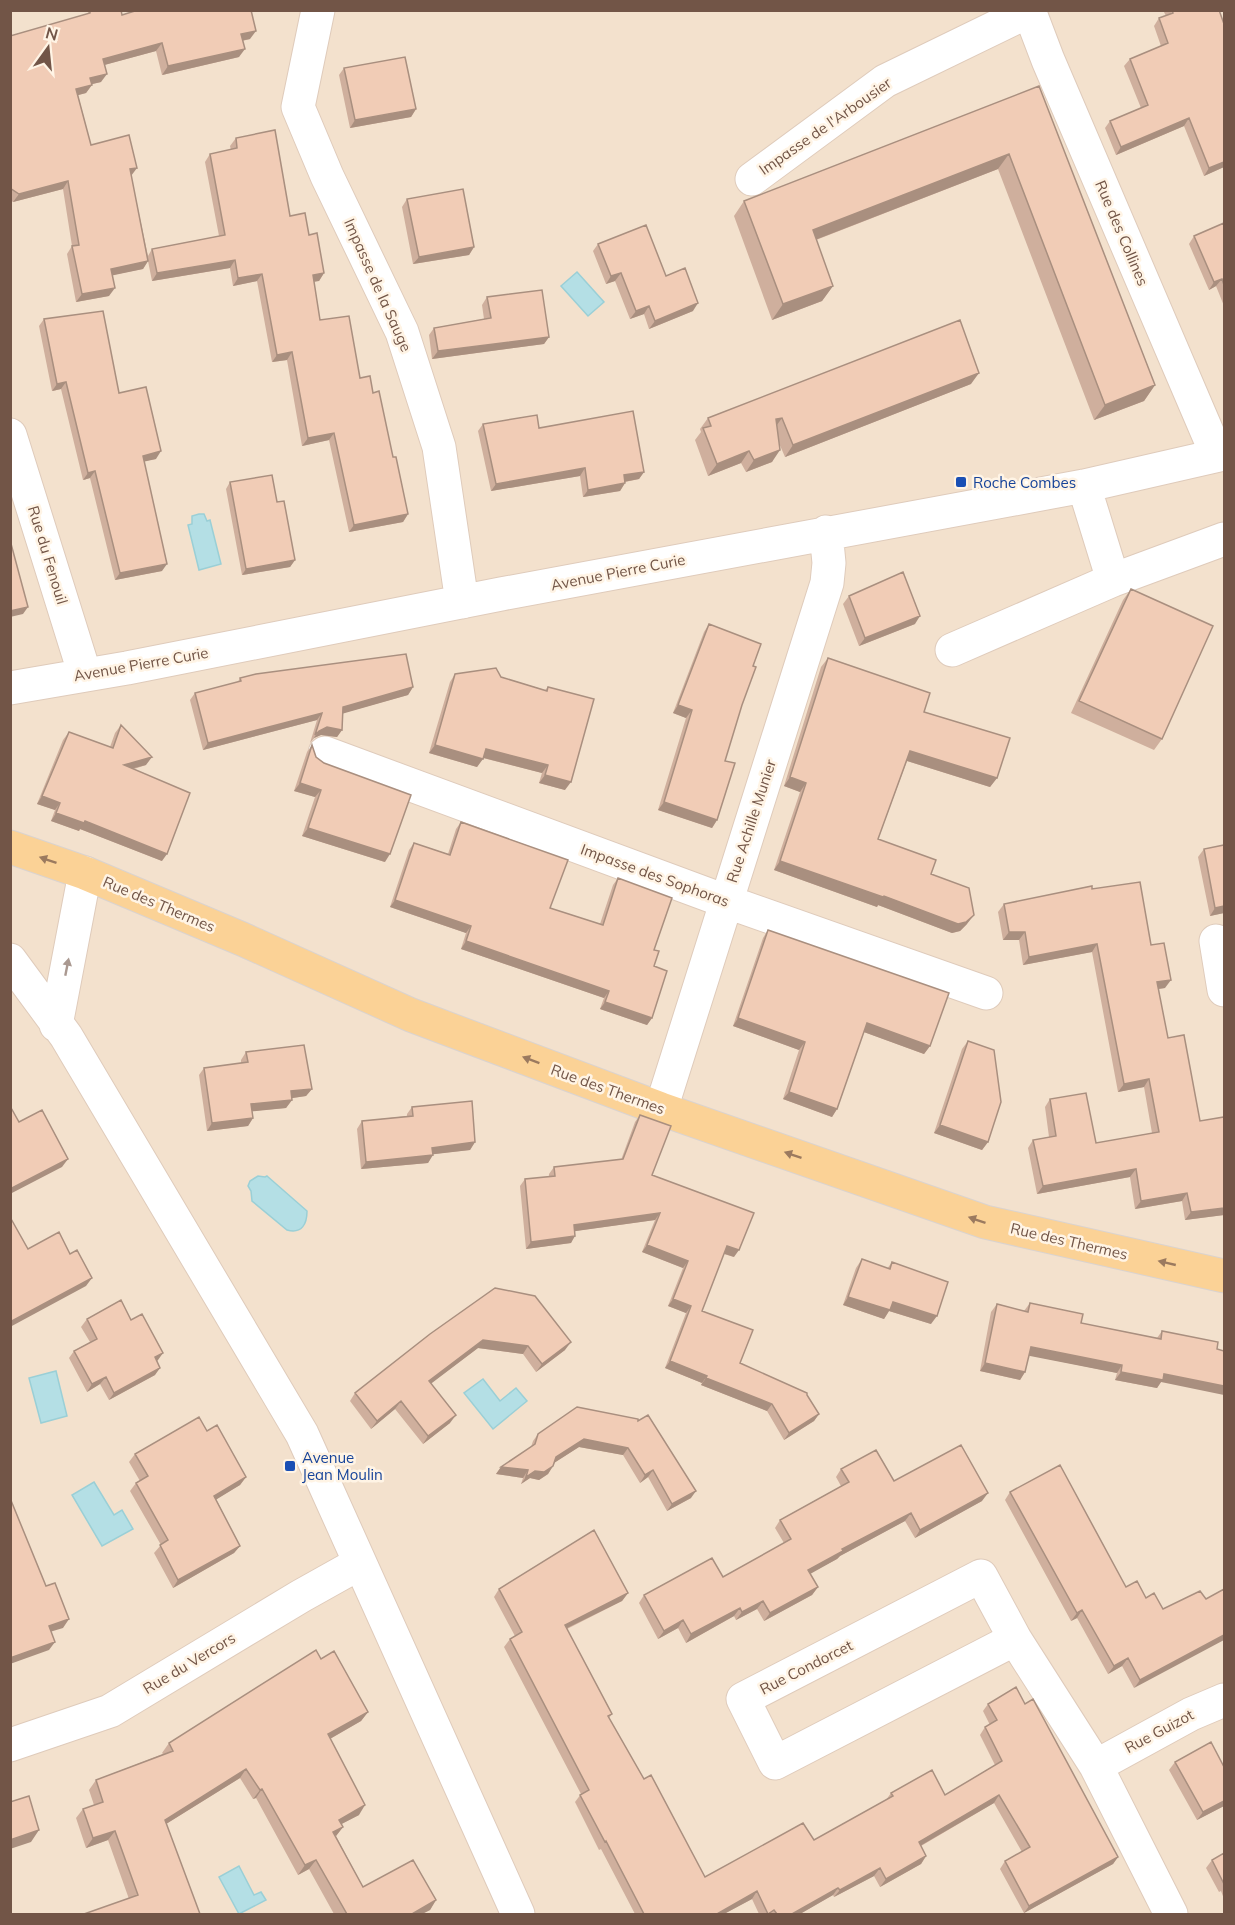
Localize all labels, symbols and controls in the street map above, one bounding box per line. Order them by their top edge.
north arrow [18,18,78,78]
text: N [43,22,60,45]
street label: Impasse de l'Arbousier [755,73,895,179]
street label: Rue des Collines [1091,177,1153,289]
street label: Impasse de la Sauge [340,215,416,355]
place label: Roche Combes [973,473,1076,492]
marker: Roche Combes [954,475,968,489]
street label: Rue du Fenouil [24,503,72,607]
street label: Avenue Pierre Curie [549,550,687,594]
street label: Avenue Pierre Curie [72,643,210,685]
street label: Rue Achille Munier [722,756,780,885]
street label: Impasse des Sophoras [578,839,732,911]
one-way arrow [39,855,57,865]
street label: Rue des Thermes [100,872,218,936]
one-way arrow [63,957,72,976]
one-way arrow [522,1054,540,1064]
street label: Rue des Thermes [548,1060,668,1118]
one-way arrow [784,1149,802,1159]
one-way arrow [968,1214,986,1224]
street label: Rue des Thermes [1008,1218,1130,1264]
one-way arrow [1158,1258,1177,1268]
place label: Avenue Jean Moulin [302,1448,383,1484]
marker: Avenue Jean Moulin [283,1459,297,1473]
street label: Rue du Vercors [139,1628,239,1698]
street label: Rue Condorcet [756,1635,856,1699]
street label: Rue Guizot [1121,1705,1197,1757]

